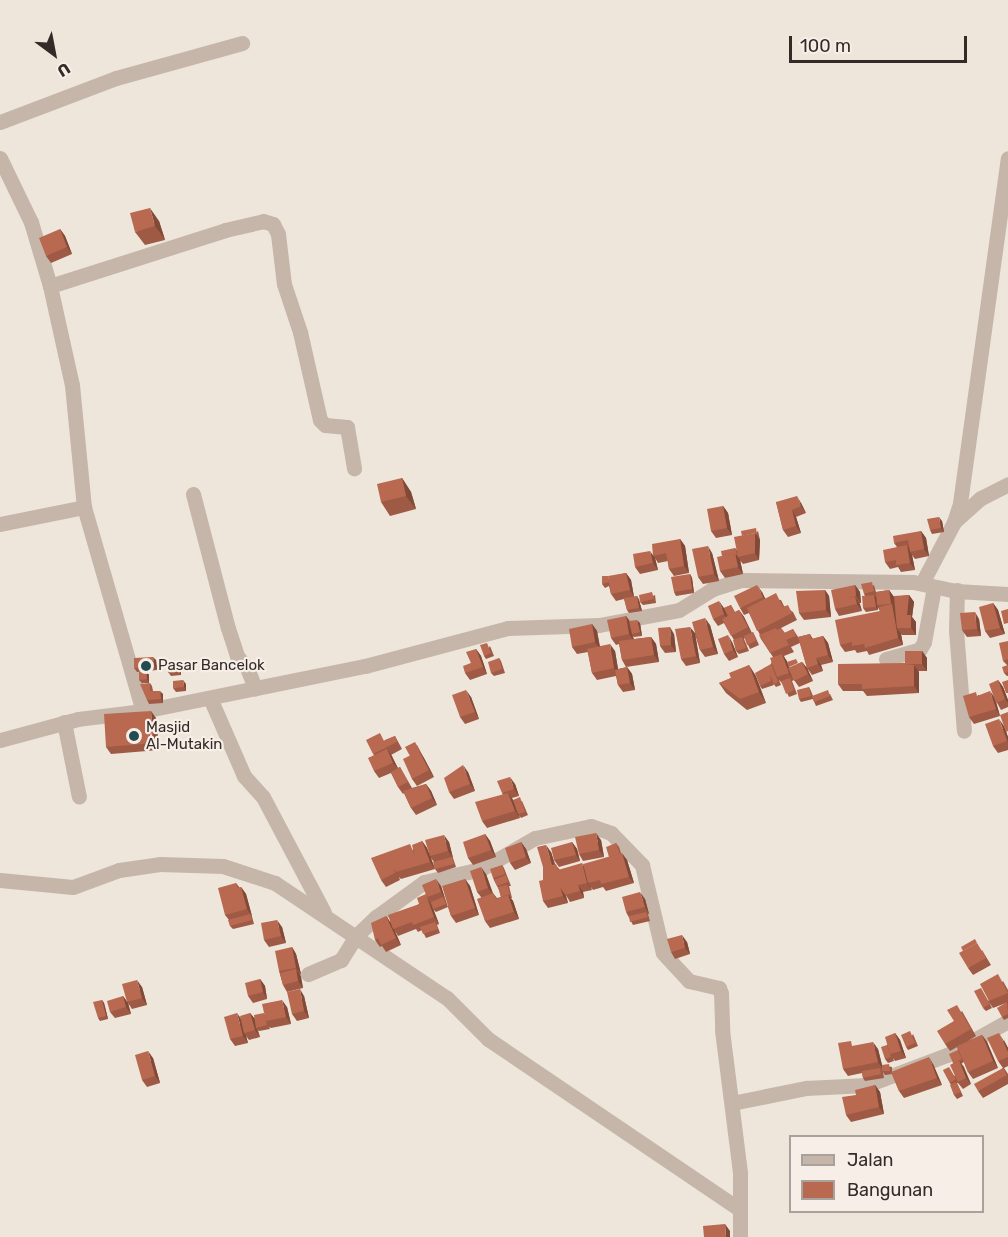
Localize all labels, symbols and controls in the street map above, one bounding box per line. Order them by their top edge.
north arrow [24,24,84,84]
scale bar [792,24,970,62]
text: 100 m [800,35,851,57]
text: U [54,59,74,81]
place label: Pasar Bancelok [158,657,265,675]
marker: Pasar Bancelok [139,659,153,673]
place label: Masjid Al-Mutakin [146,718,222,753]
marker: Masjid Al-Mutakin [127,729,141,743]
legend [789,1135,984,1213]
text: Jalan [847,1149,894,1171]
text: Bangunan [847,1179,933,1201]

